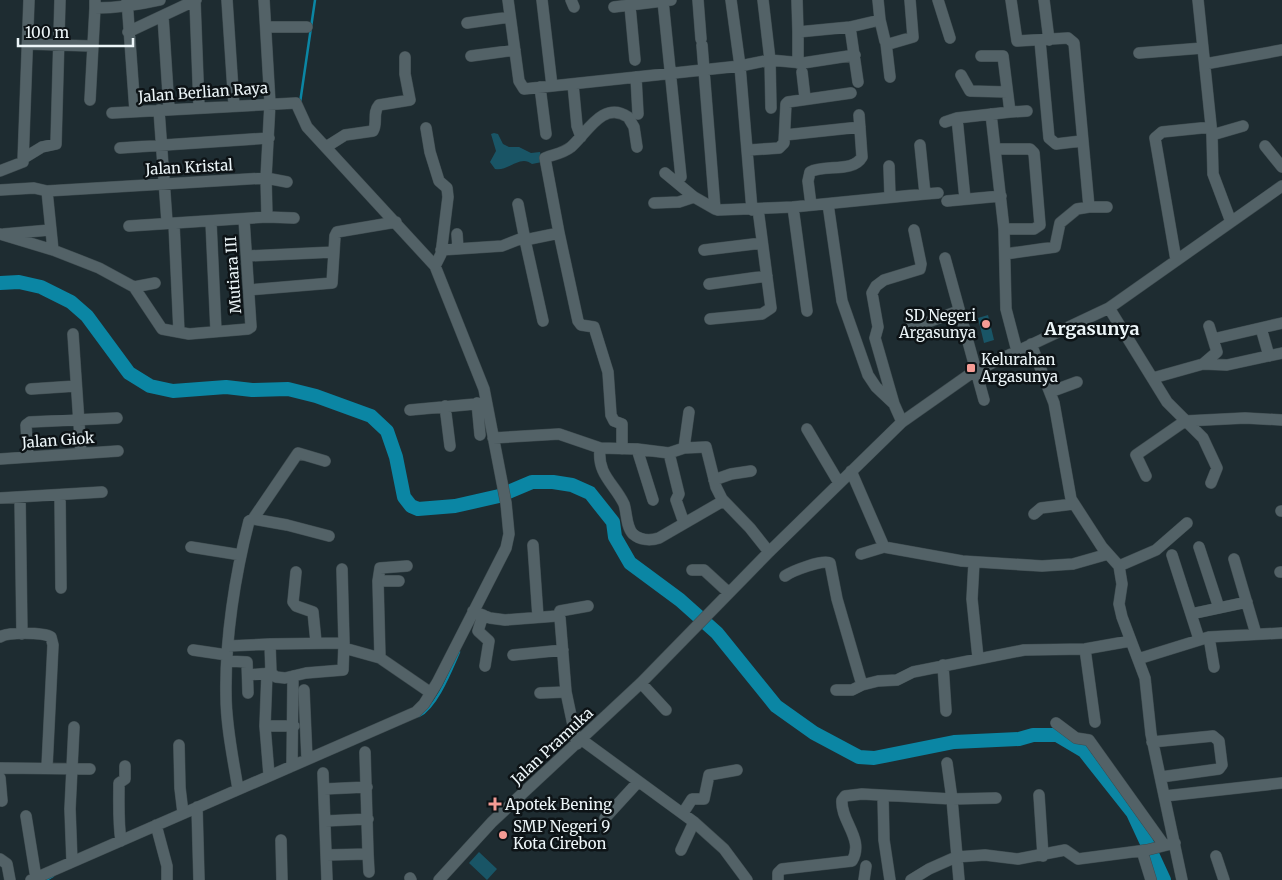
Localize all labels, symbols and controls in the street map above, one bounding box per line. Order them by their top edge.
scale bar [18,15,132,47]
text: 100 m [25,23,69,42]
street label: Jalan Berlian Raya [136,78,269,106]
street label: Jalan Kristal [144,155,234,179]
street label: Mutiara III [221,236,245,314]
place label: SD Negeri Argasunya [898,306,976,342]
district label: Argasunya [1043,317,1140,340]
marker: SD Negeri Argasunya [980,318,992,330]
place label: Kelurahan Argasunya [980,350,1058,386]
marker: Kelurahan Argasunya [965,362,977,374]
street label: Jalan Giok [20,428,96,452]
street label: Jalan Pramuka [506,703,597,789]
place label: Apotek Bening [504,795,612,814]
marker: Apotek Bening [489,798,501,810]
place label: SMP Negeri 9 Kota Cirebon [513,817,610,853]
marker: SMP Negeri 9 Kota Cirebon [497,829,509,841]

